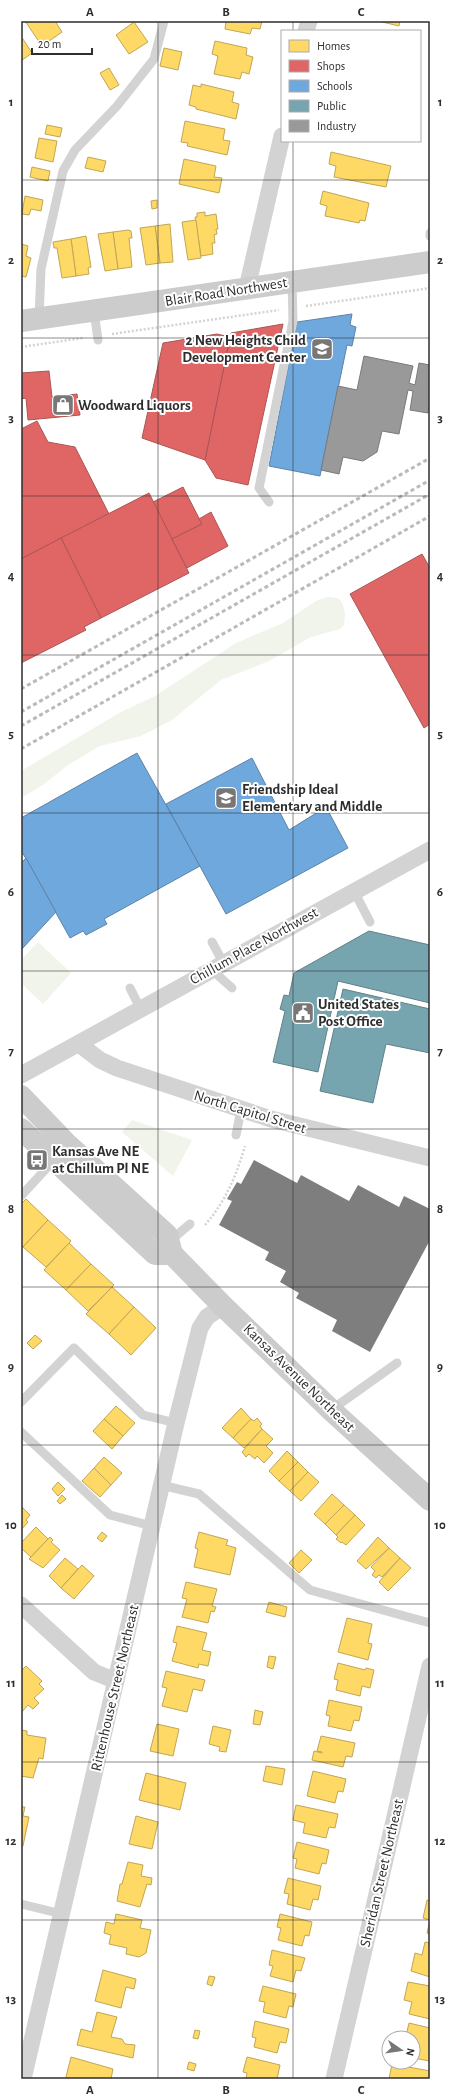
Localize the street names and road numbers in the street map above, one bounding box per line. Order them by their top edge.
street label: Blair Road Northwest [164,275,288,309]
street label: Chillum Place Northwest [188,905,321,987]
street label: North Capitol Street [192,1088,308,1136]
street label: Kansas Avenue Northeast [241,1321,358,1435]
street label: Rittenhouse Street Northeast [89,1603,142,1773]
street label: Sheridan Street Northeast [358,1797,406,1948]

